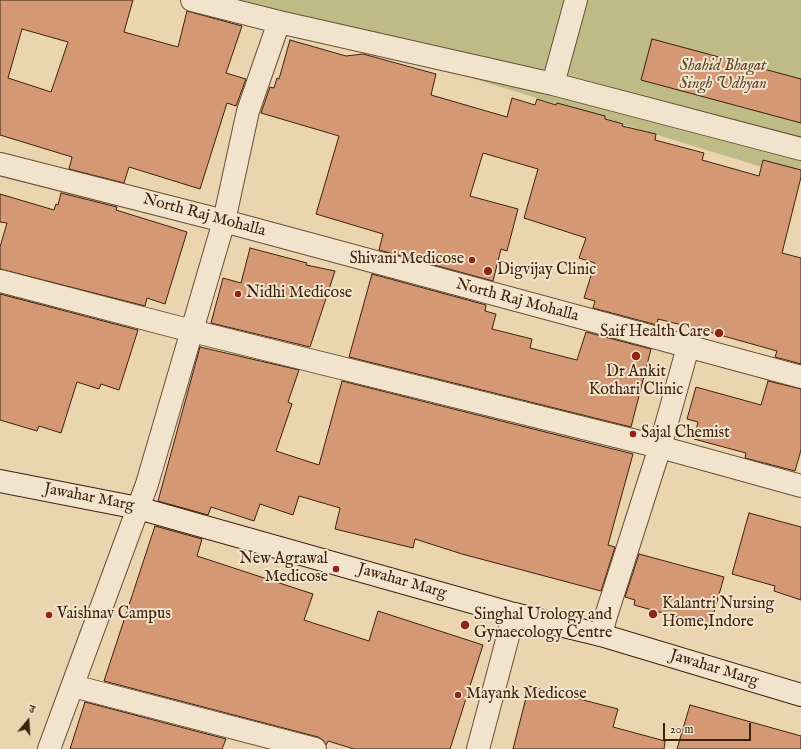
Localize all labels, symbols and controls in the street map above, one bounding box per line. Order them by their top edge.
park label: Shahid Bhagat Singh Udhyan [679,57,767,95]
street label: North Raj Mohalla [141,190,267,242]
place label: Shivani Medicose [349,250,464,270]
marker: Shivani Medicose [467,255,477,265]
place label: Digvijay Clinic [497,261,596,281]
marker: Digvijay Clinic [482,265,494,277]
street label: North Raj Mohalla [454,275,580,327]
place label: Nidhi Medicose [246,284,352,304]
marker: Nidhi Medicose [233,289,243,299]
place label: Saif Health Care [600,323,710,343]
marker: Saif Health Care [713,327,725,339]
marker: Dr Ankit Kothari Clinic [630,350,642,362]
place label: Dr Ankit Kothari Clinic [589,363,683,401]
place label: Sajal Chemist [641,424,730,444]
marker: Sajal Chemist [628,429,638,439]
street label: Jawahar Marg [42,480,136,516]
place label: New Agrawal Medicose [239,550,328,588]
street label: Jawahar Marg [355,560,449,604]
marker: New Agrawal Medicose [331,564,341,574]
place label: Kalantri Nursing Home,Indore [662,595,774,633]
place label: Vaishnav Campus [57,605,171,625]
place label: Singhal Urology and Gynaecology Centre [474,606,612,644]
marker: Kalantri Nursing Home,Indore [647,608,659,620]
marker: Vaishnav Campus [44,610,54,620]
marker: Singhal Urology and Gynaecology Centre [459,619,471,631]
street label: Jawahar Marg [667,646,761,692]
place label: Mayank Medicose [466,685,586,705]
marker: Mayank Medicose [453,690,463,700]
north arrow [8,701,48,741]
text: उ [27,702,37,717]
scale bar [665,715,753,741]
text: 20 m [670,722,693,737]

